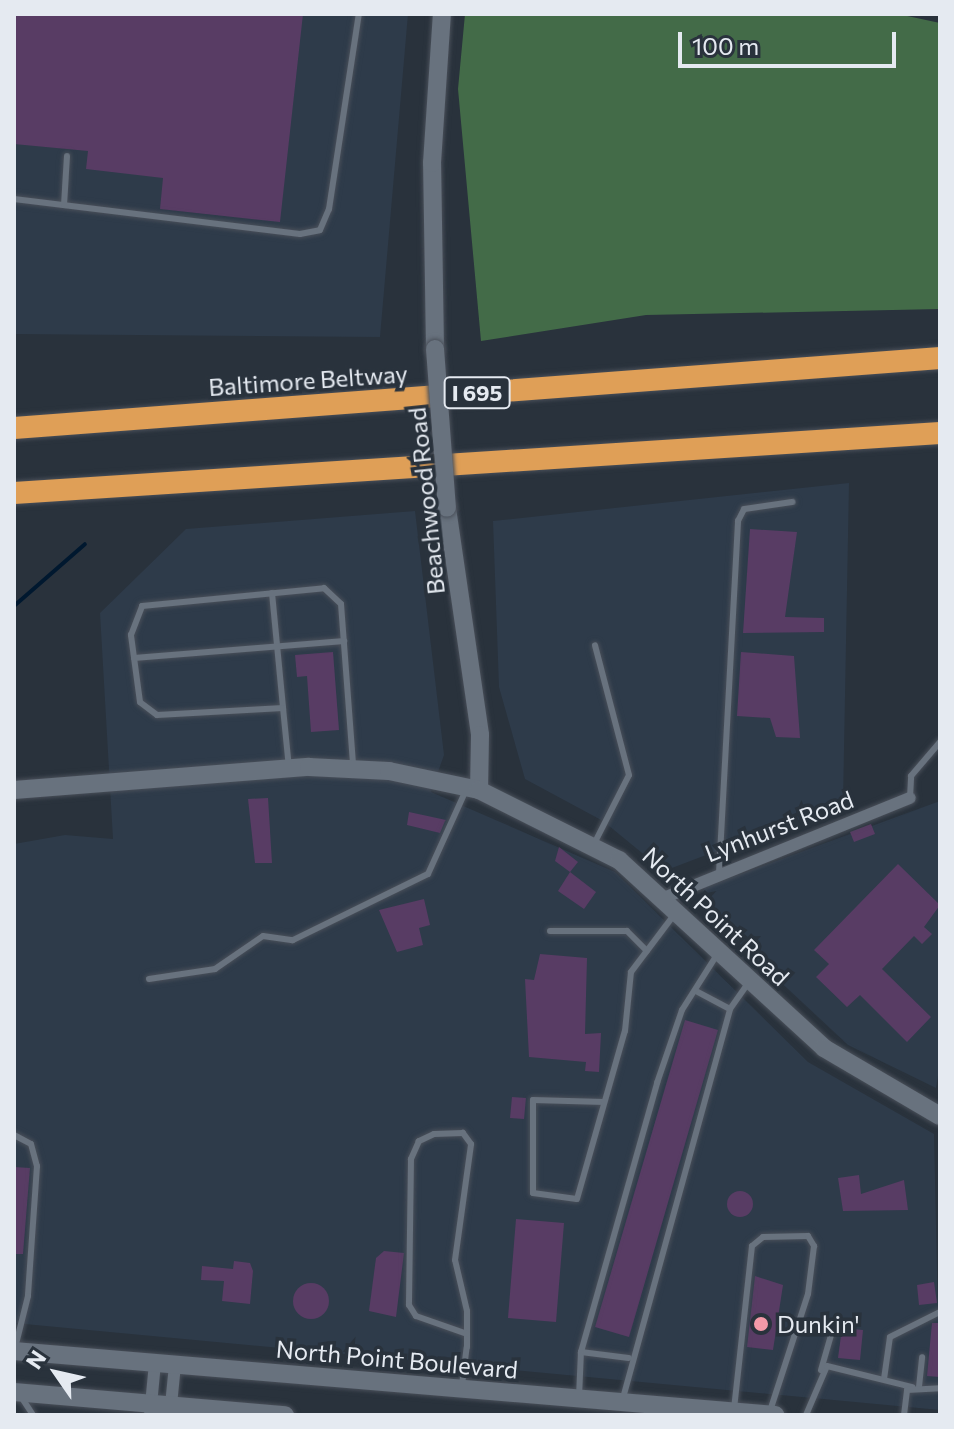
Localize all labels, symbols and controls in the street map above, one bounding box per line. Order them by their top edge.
scale bar [682,16,900,66]
text: 100 m [692,31,759,60]
street label: Baltimore Beltway [207,359,409,401]
road number: I 695 [443,375,511,411]
street label: Beachwood Road [402,406,450,596]
street label: Lynhurst Road [701,784,857,868]
street label: North Point Road [637,841,795,991]
place label: Dunkin' [777,1310,860,1338]
marker: Dunkin' [752,1315,770,1333]
north arrow [16,1333,96,1413]
street label: North Point Boulevard [275,1334,519,1384]
text: N [20,1345,51,1374]

